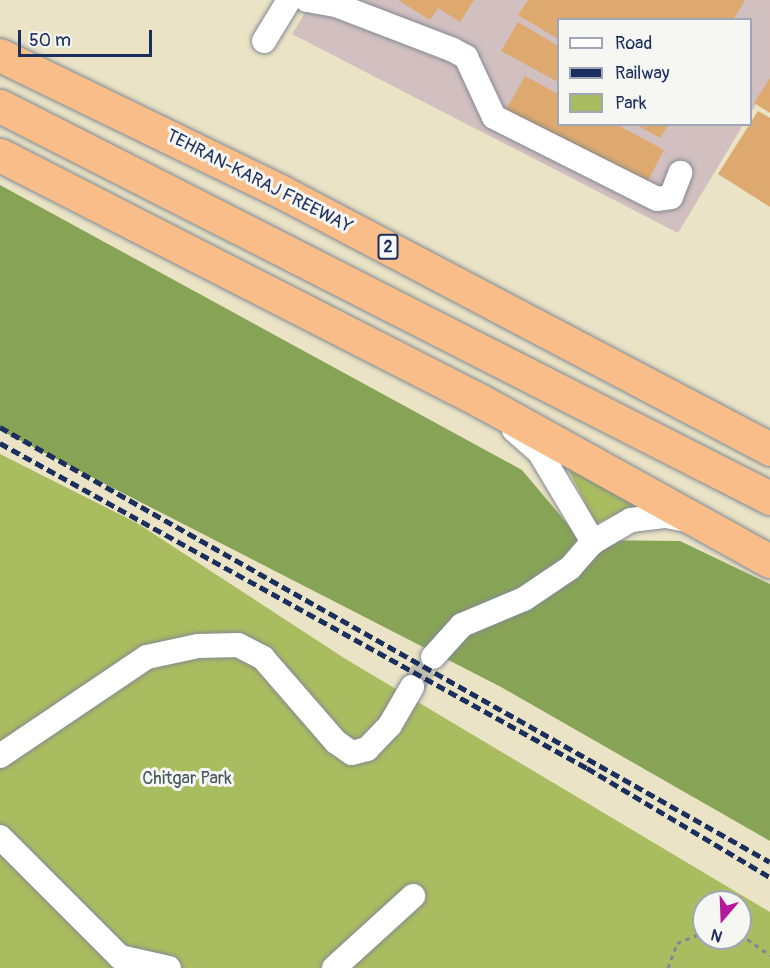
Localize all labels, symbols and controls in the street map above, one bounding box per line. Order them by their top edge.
scale bar [21,18,154,56]
legend [557,18,752,126]
text: 50 m [29,29,71,52]
text: Road [615,32,652,55]
text: Railway [615,62,670,85]
text: Park [615,92,647,115]
street label: TEHRAN-KARAJ FREEWAY [162,126,356,238]
road number: 2 [378,234,398,260]
park label: Chitgar Park [142,768,232,790]
north arrow [692,890,752,950]
text: N [708,924,725,946]

